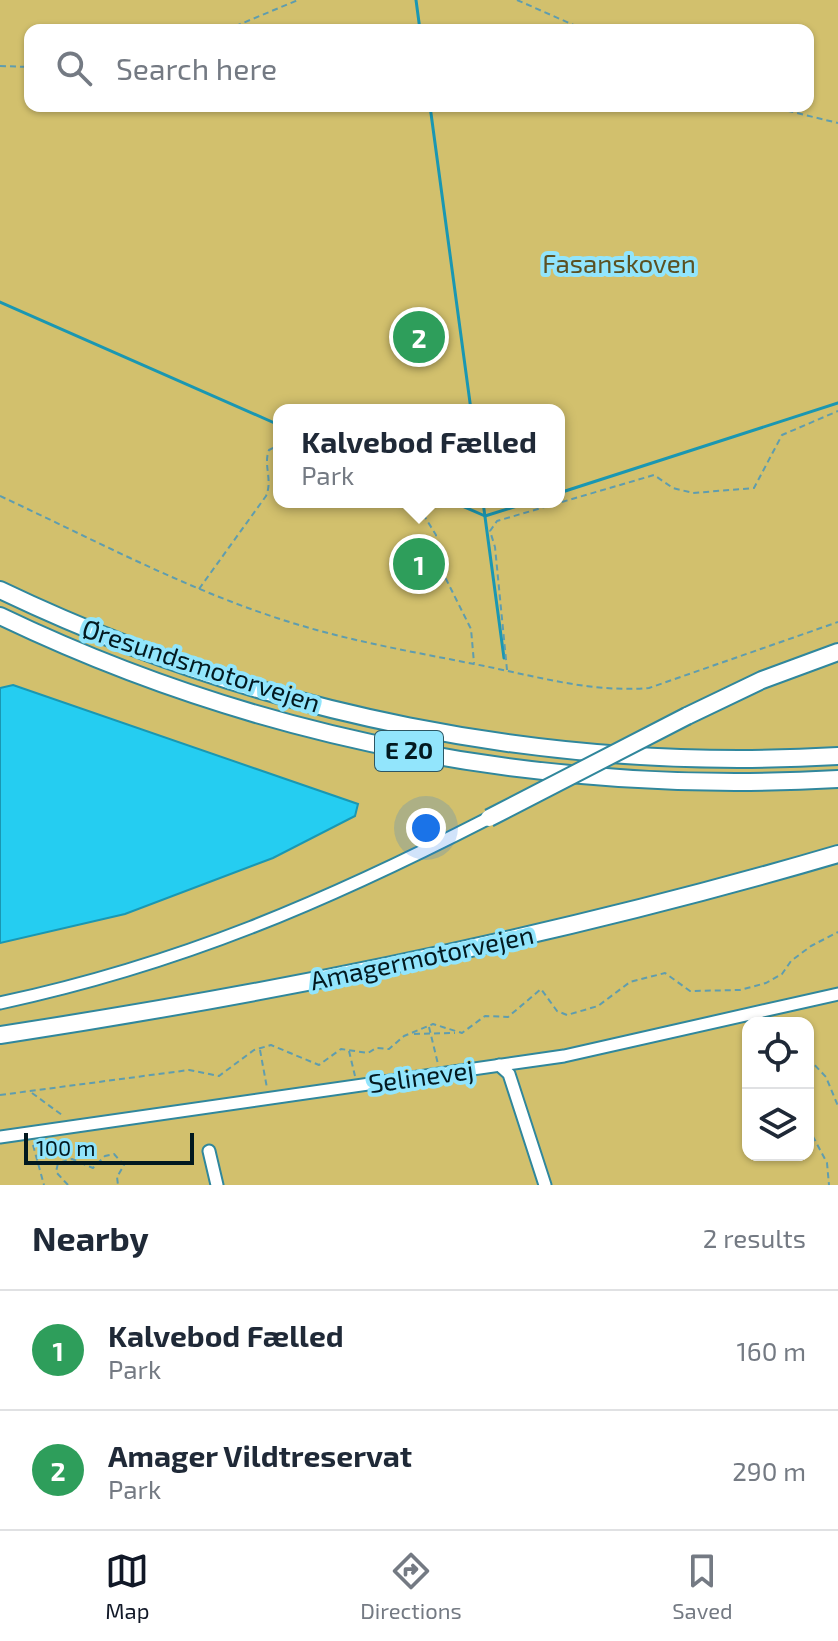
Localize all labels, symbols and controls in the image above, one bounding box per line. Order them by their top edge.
search box [24,24,814,112]
icon: search [52,46,96,90]
text: Search here [116,50,277,86]
park label: Fasanskoven [542,247,696,278]
pin: 2 [393,307,445,367]
popup [273,404,565,508]
text: Kalvebod Fælled [301,423,537,459]
text: Park [301,459,354,490]
pin: 1 [393,534,445,594]
street label: Øresundsmotorvejen [79,611,324,718]
road number: E 20 [375,731,443,771]
your location [406,808,446,848]
street label: Amagermotorvejen [307,918,536,995]
map controls [742,1017,814,1161]
button: locate [742,1017,814,1089]
street label: Selinevej [366,1053,475,1098]
button: layers [742,1089,814,1161]
scale bar [24,1129,194,1165]
text: 100 m [36,1134,95,1160]
text: Nearby [32,1217,149,1258]
text: 2 results [703,1222,806,1253]
text: Kalvebod Fælled [108,1317,344,1353]
text: 1 [52,1335,64,1366]
text: 160 m [737,1335,806,1366]
text: Park [108,1353,161,1384]
text: Amager Vildtreservat [108,1437,412,1473]
text: 2 [50,1455,66,1486]
text: 290 m [732,1455,806,1486]
text: Park [108,1473,161,1504]
tab: Map [105,1549,149,1623]
tab: Directions [360,1549,462,1623]
tab: Saved [672,1549,733,1623]

